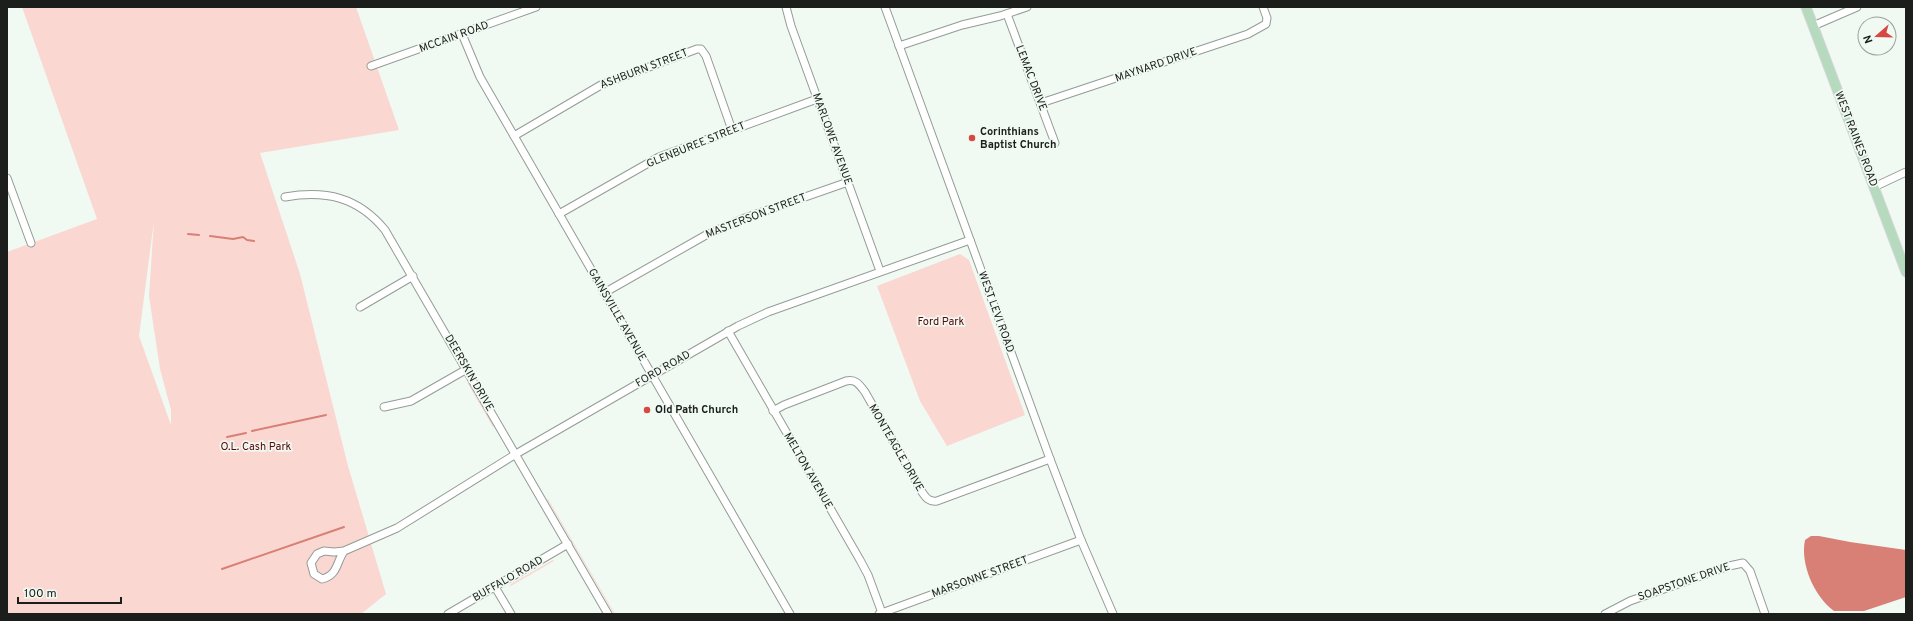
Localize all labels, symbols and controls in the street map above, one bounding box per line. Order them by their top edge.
north arrow [1857,16,1897,56]
street label: MCCAIN ROAD [417,18,491,56]
text: N [1861,33,1876,45]
street label: LEMAC DRIVE [1012,43,1050,113]
street label: MAYNARD DRIVE [1113,44,1199,86]
street label: ASHBURN STREET [598,46,690,92]
street label: WEST RAINES ROAD [1831,89,1881,189]
street label: MARLOWE AVENUE [809,91,855,187]
street label: GLENBUREE STREET [645,119,747,171]
place label: Corinthians Baptist Church [980,125,1056,152]
marker: Corinthians Baptist Church [967,133,977,143]
street label: MASTERSON STREET [704,190,808,242]
street label: GAINSVILLE AVENUE [585,266,649,364]
street label: WEST LEVI ROAD [975,269,1017,355]
park label: Ford Park [918,315,965,329]
street label: DEERSKIN DRIVE [441,332,497,414]
street label: FORD ROAD [633,348,693,390]
street label: MONTEAGLE DRIVE [865,402,927,494]
place label: Old Path Church [655,403,738,417]
marker: Old Path Church [642,405,652,415]
street label: MELTON AVENUE [780,430,836,512]
park label: O.L. Cash Park [221,440,292,454]
street label: BUFFALO ROAD [470,553,546,605]
street label: MARSONNE STREET [930,553,1030,601]
street label: SOAPSTONE DRIVE [1636,560,1732,604]
scale bar [18,579,121,605]
text: 100 m [24,586,57,602]

